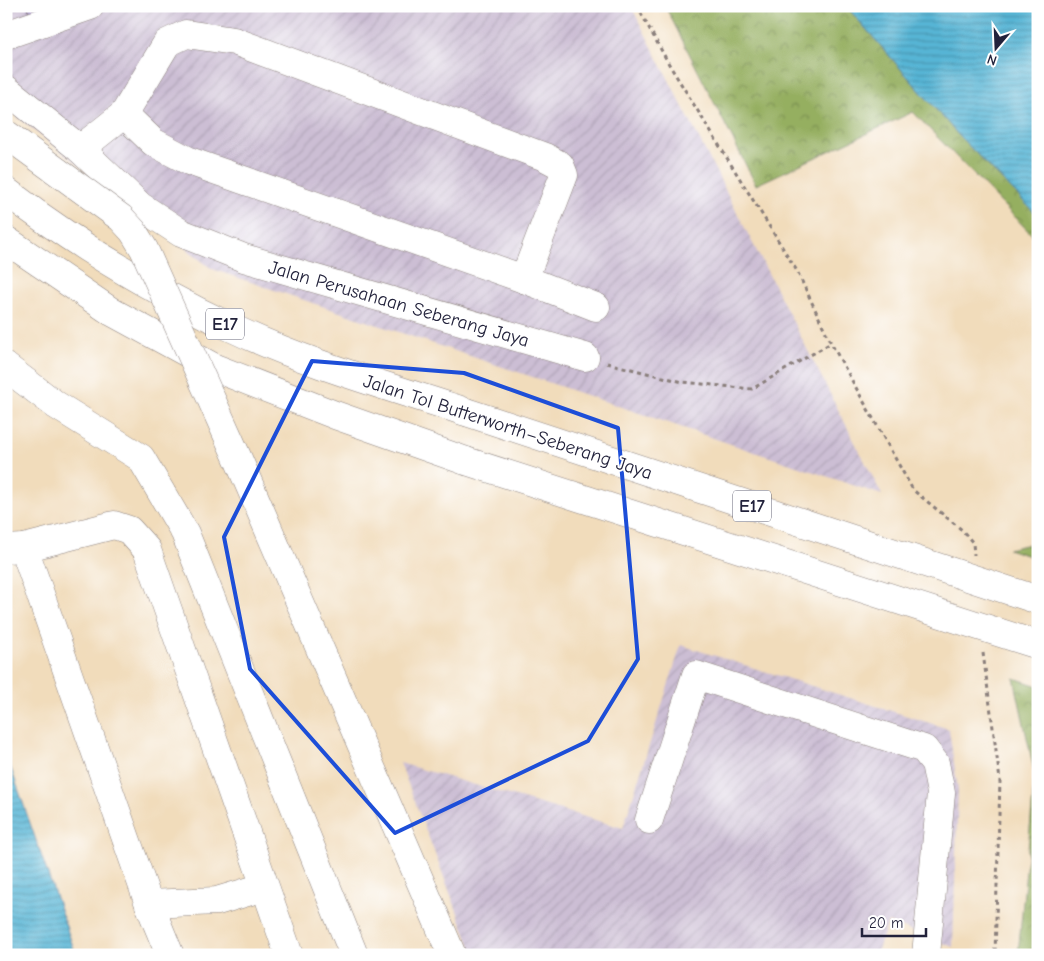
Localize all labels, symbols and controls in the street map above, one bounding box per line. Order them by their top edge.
north arrow [972,22,1022,72]
text: N [985,50,999,69]
street label: Jalan Perusahaan Seberang Jaya [266,256,532,352]
road number: E17 [206,308,244,339]
street label: Jalan Tol Butterworth–Seberang Jaya [360,370,655,484]
road number: E17 [733,491,771,522]
scale bar [862,906,925,938]
text: 20 m [869,914,903,932]

